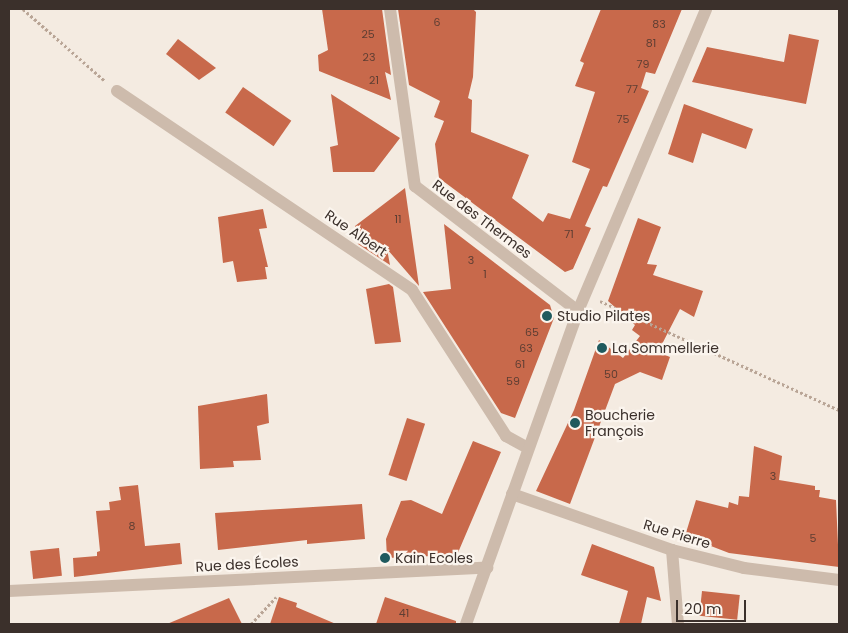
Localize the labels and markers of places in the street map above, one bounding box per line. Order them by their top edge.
place label: Studio Pilates [557,308,650,324]
marker: Studio Pilates [541,310,553,322]
place label: La Sommellerie [612,340,719,356]
marker: La Sommellerie [596,342,608,354]
place label: Boucherie François [585,407,655,440]
marker: Boucherie François [569,417,581,429]
place label: Kain Ecoles [395,550,473,566]
marker: Kain Ecoles [379,552,391,564]

